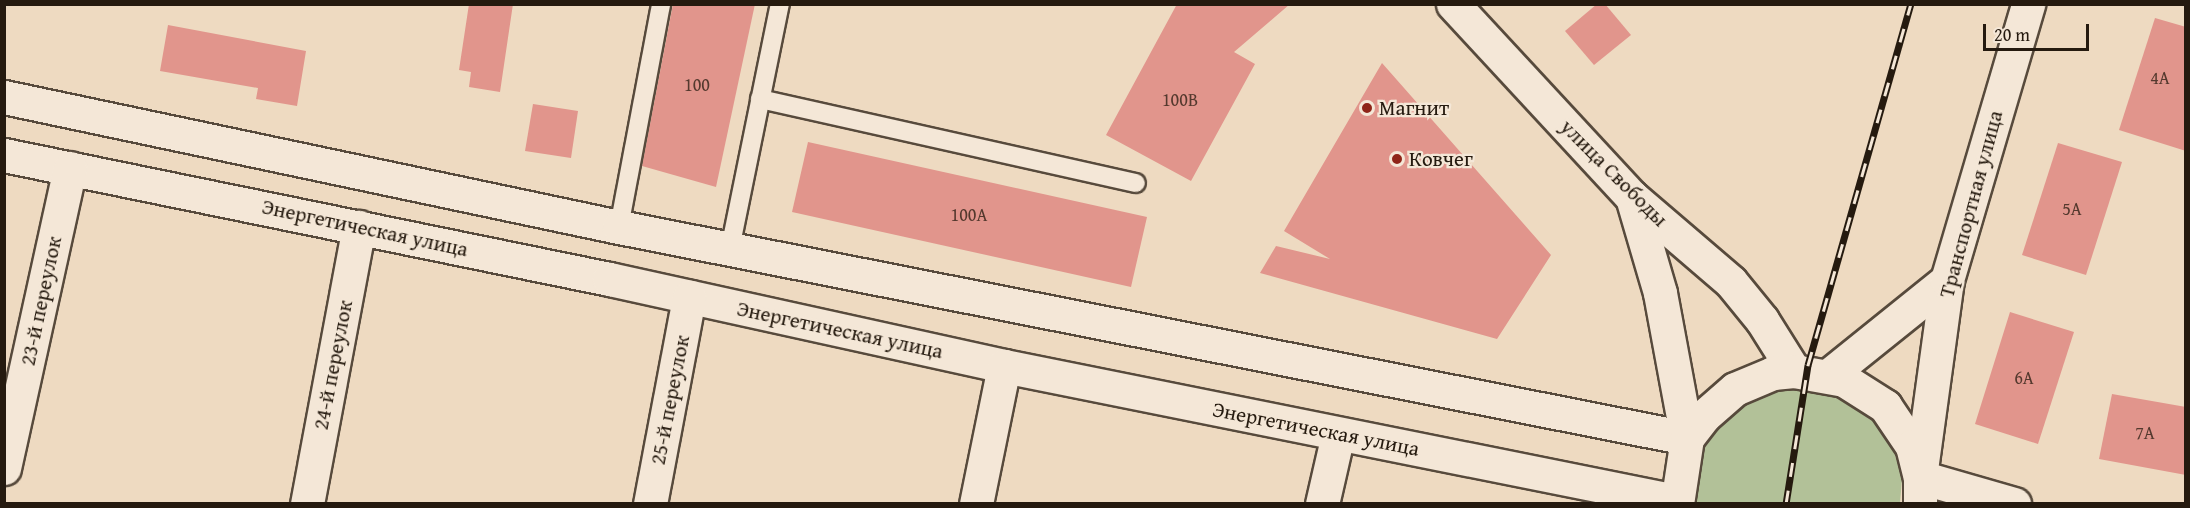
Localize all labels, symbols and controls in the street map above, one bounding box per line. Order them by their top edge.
scale bar [1986,12,2092,50]
text: 20 m [1994,21,2030,48]
house number: 4А [2150,67,2170,89]
house number: 100 [684,74,710,96]
house number: 100В [1162,89,1198,111]
place label: Магнит [1379,95,1449,121]
marker: Магнит [1360,101,1374,115]
street label: Транспортная улица [1934,108,2008,300]
street label: улица Свободы [1555,114,1673,232]
place label: Ковчег [1409,146,1473,172]
marker: Ковчег [1390,152,1404,166]
street label: Энергетическая улица [260,194,470,262]
house number: 5А [2062,198,2082,220]
house number: 100А [951,204,987,226]
street label: 23-й переулок [15,234,67,368]
street label: Энергетическая улица [735,296,945,364]
street label: 24-й переулок [308,298,358,432]
street label: 25-й переулок [645,333,695,467]
house number: 6А [2014,367,2034,389]
street label: Энергетическая улица [1210,397,1422,461]
house number: 7А [2135,422,2155,444]

